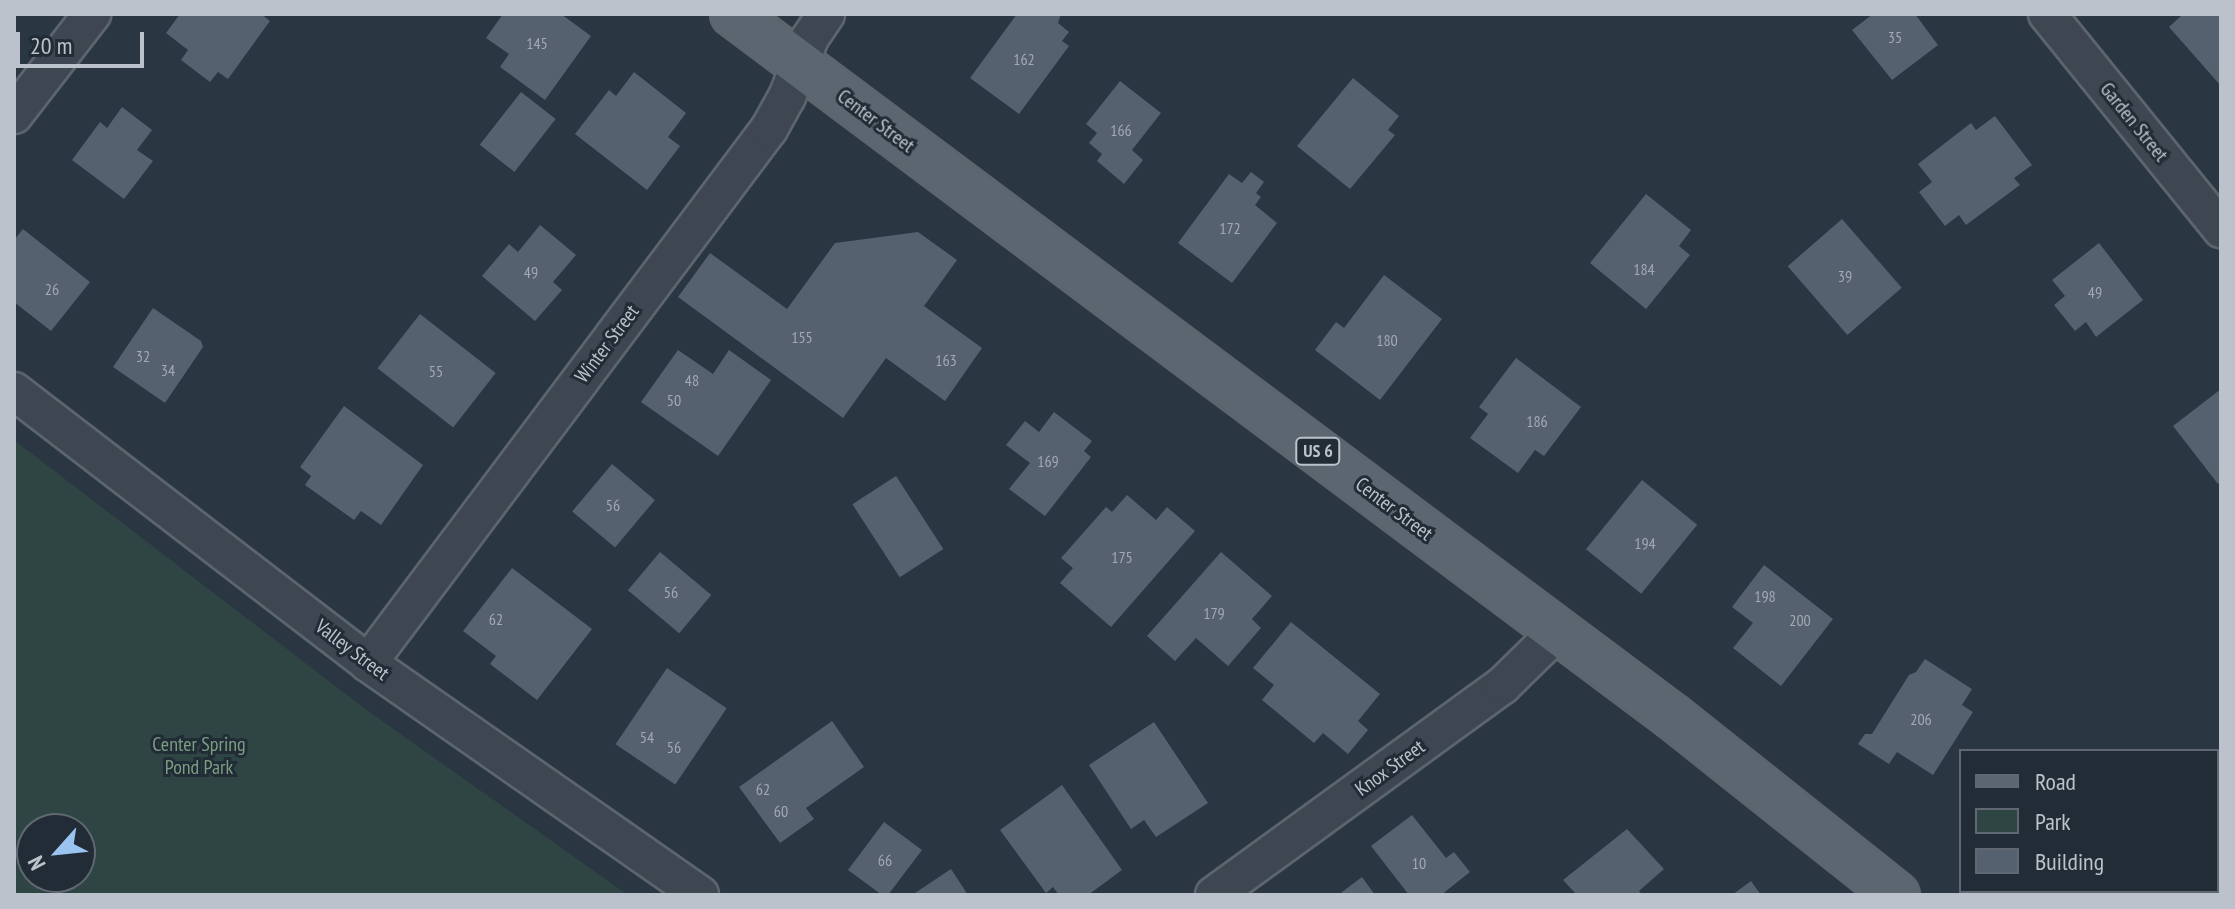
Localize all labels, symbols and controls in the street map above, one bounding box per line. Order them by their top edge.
scale bar [20,16,148,66]
house number: 35 [1888,27,1902,47]
text: 20 m [30,30,72,61]
house number: 145 [526,33,548,53]
house number: 162 [1013,49,1035,69]
street label: Garden Street [2095,78,2173,166]
street label: Center Street [833,84,919,158]
house number: 166 [1110,120,1132,140]
house number: 172 [1219,218,1241,238]
house number: 184 [1633,259,1655,279]
house number: 49 [524,262,538,282]
house number: 39 [1838,266,1852,286]
house number: 26 [45,279,59,299]
house number: 49 [2088,282,2102,302]
street label: Winter Street [570,300,644,388]
house number: 155 [791,327,813,347]
house number: 180 [1376,330,1398,350]
house number: 32 [136,346,150,366]
house number: 163 [935,350,957,370]
house number: 34 [161,360,175,380]
house number: 55 [429,361,443,381]
house number: 48 [685,370,699,390]
house number: 50 [667,390,681,410]
house number: 186 [1526,411,1548,431]
road number: US 6 [1294,437,1342,465]
house number: 169 [1037,451,1059,471]
street label: Center Street [1351,472,1437,546]
house number: 56 [606,495,620,515]
house number: 194 [1634,533,1656,553]
house number: 175 [1111,547,1133,567]
house number: 56 [664,582,678,602]
house number: 198 [1754,586,1776,606]
house number: 179 [1203,603,1225,623]
house number: 62 [489,609,503,629]
house number: 200 [1789,610,1811,630]
street label: Valley Street [310,614,394,686]
house number: 206 [1910,709,1932,729]
house number: 54 [640,727,654,747]
park label: Center Spring Pond Park [152,733,246,780]
street label: Knox Street [1350,735,1430,801]
house number: 56 [667,737,681,757]
legend [1959,749,2219,893]
text: Road [2035,766,2076,797]
house number: 62 [756,779,770,799]
house number: 60 [774,801,788,821]
text: Park [2035,806,2071,837]
north arrow [16,813,96,893]
text: Building [2035,846,2104,877]
house number: 66 [878,850,892,870]
text: N [21,851,52,875]
house number: 10 [1412,853,1426,873]

